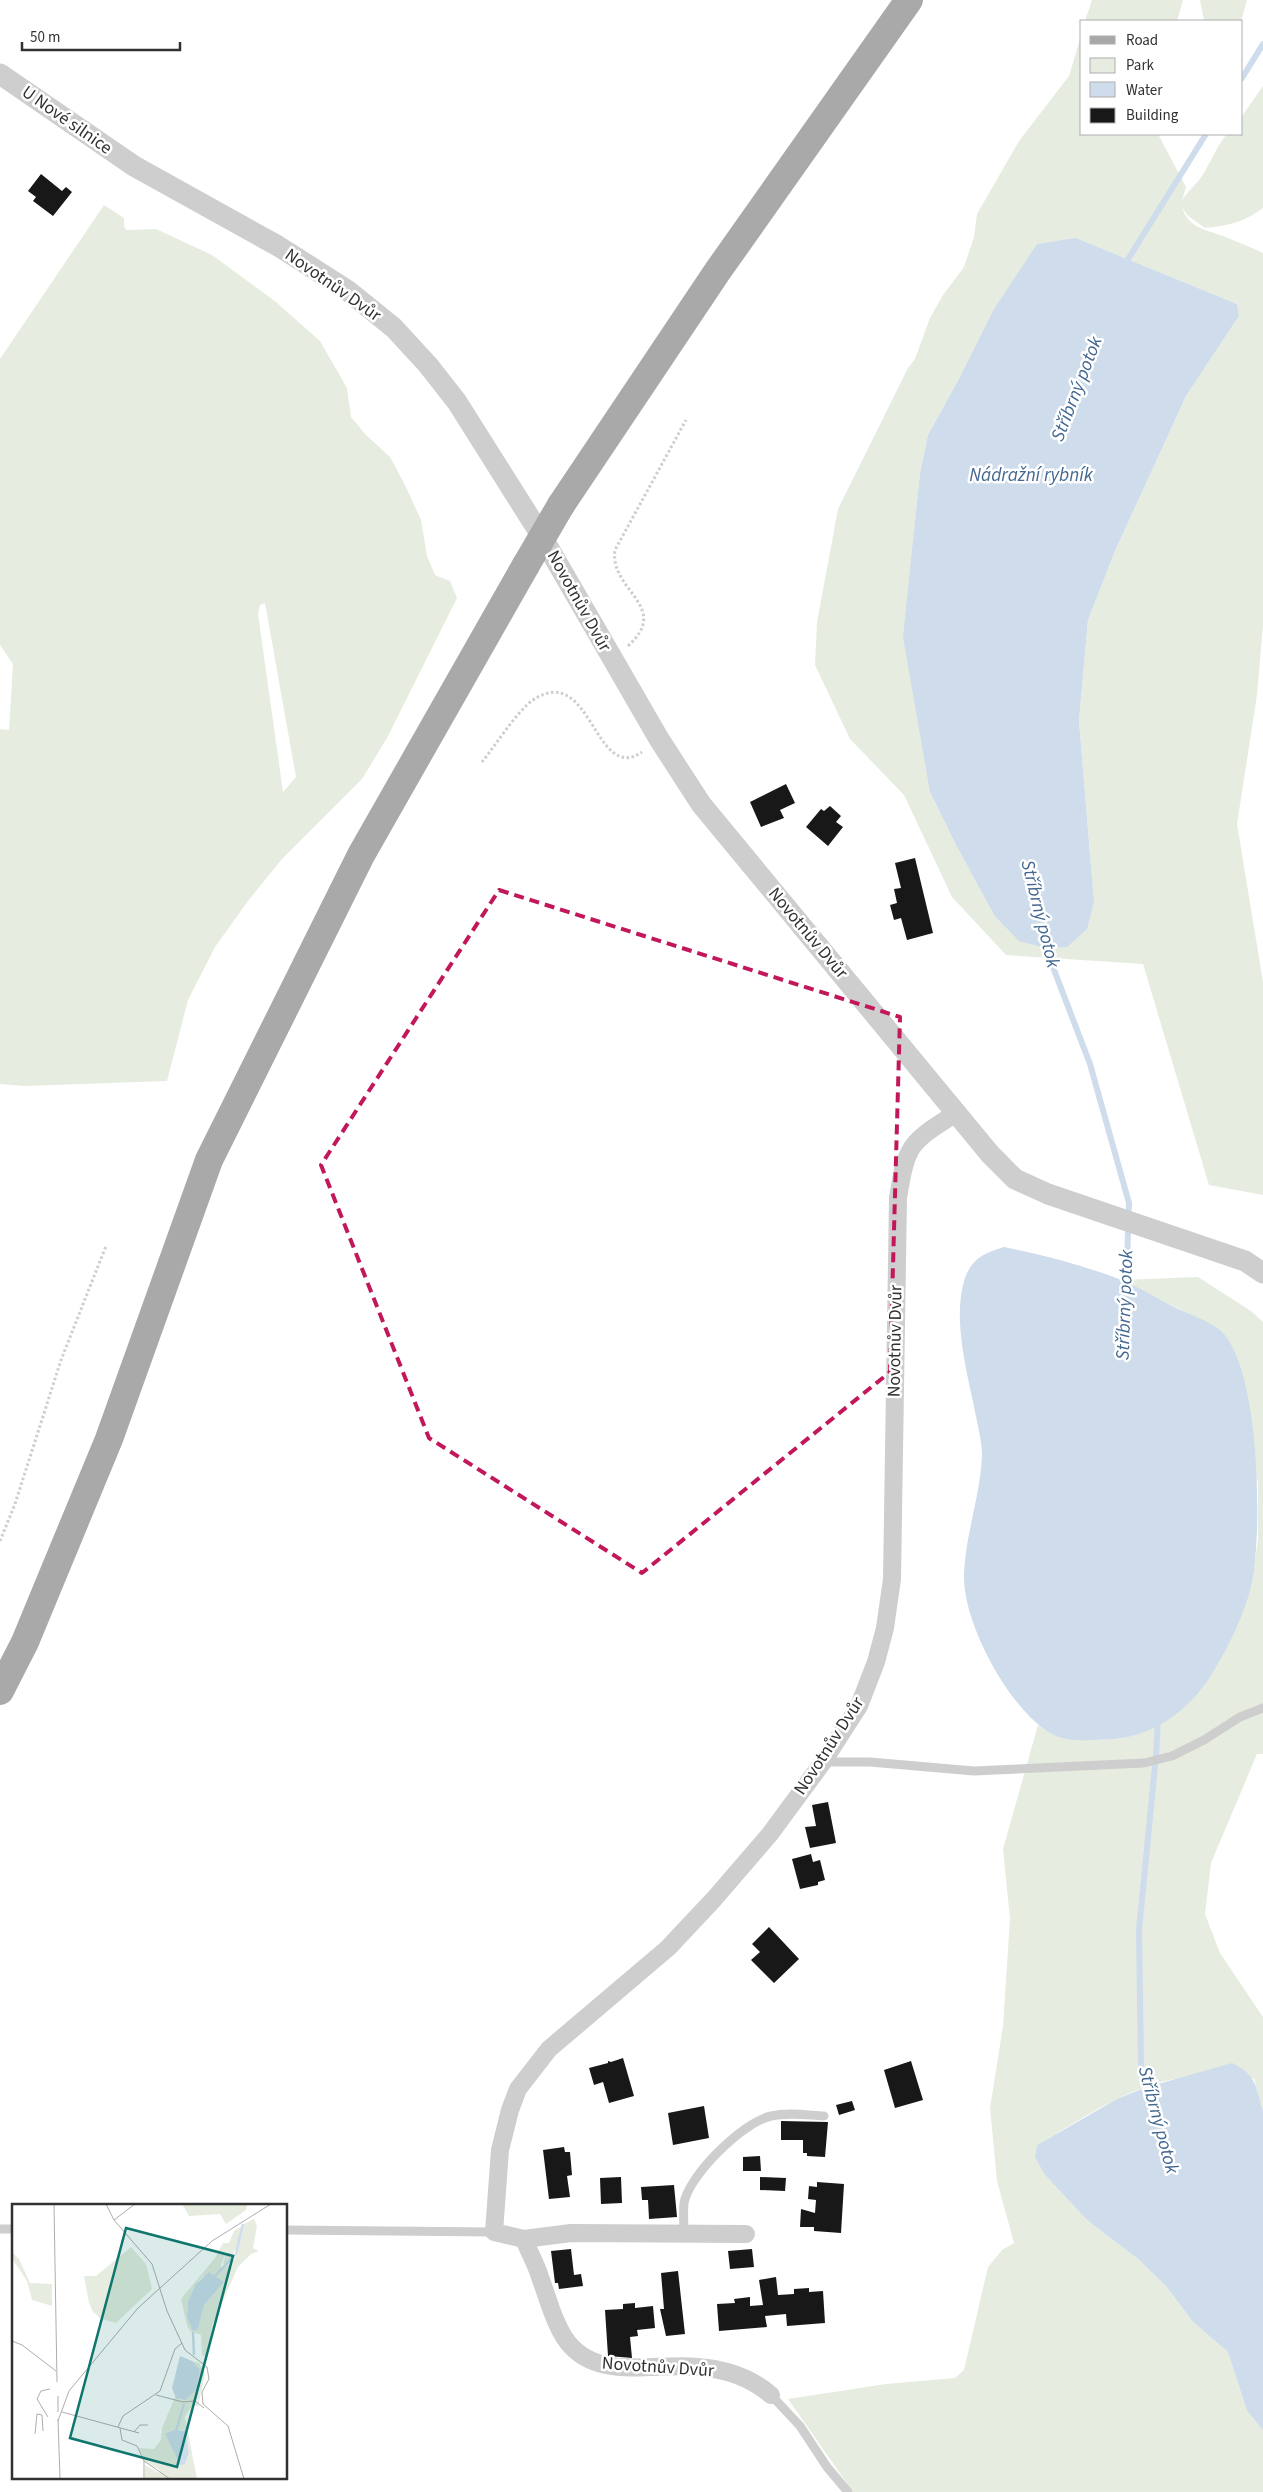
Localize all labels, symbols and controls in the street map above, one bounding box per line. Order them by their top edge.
scale bar [22,20,180,52]
legend [1080,20,1243,135]
text: 50 m [30,27,60,48]
text: Road [1126,30,1158,51]
text: Park [1126,55,1155,76]
street label: U Nové silnice [17,80,117,160]
text: Water [1126,80,1163,101]
text: Building [1126,105,1179,126]
street label: Novotnův Dvůr [280,243,387,328]
water label: Stříbrný potok [1045,332,1110,445]
water label: Nádražní rybník [969,462,1094,489]
street label: Novotnův Dvůr [541,546,618,657]
water label: Stříbrný potok [1014,857,1067,972]
street label: Novotnův Dvůr [762,882,854,985]
water label: Stříbrný potok [1110,1248,1140,1361]
street label: Novotnův Dvůr [882,1284,908,1397]
street label: Novotnův Dvůr [788,1691,870,1800]
water label: Stříbrný potok [1131,2063,1186,2178]
inset map [12,2204,288,2480]
street label: Novotnův Dvůr [601,2351,716,2383]

